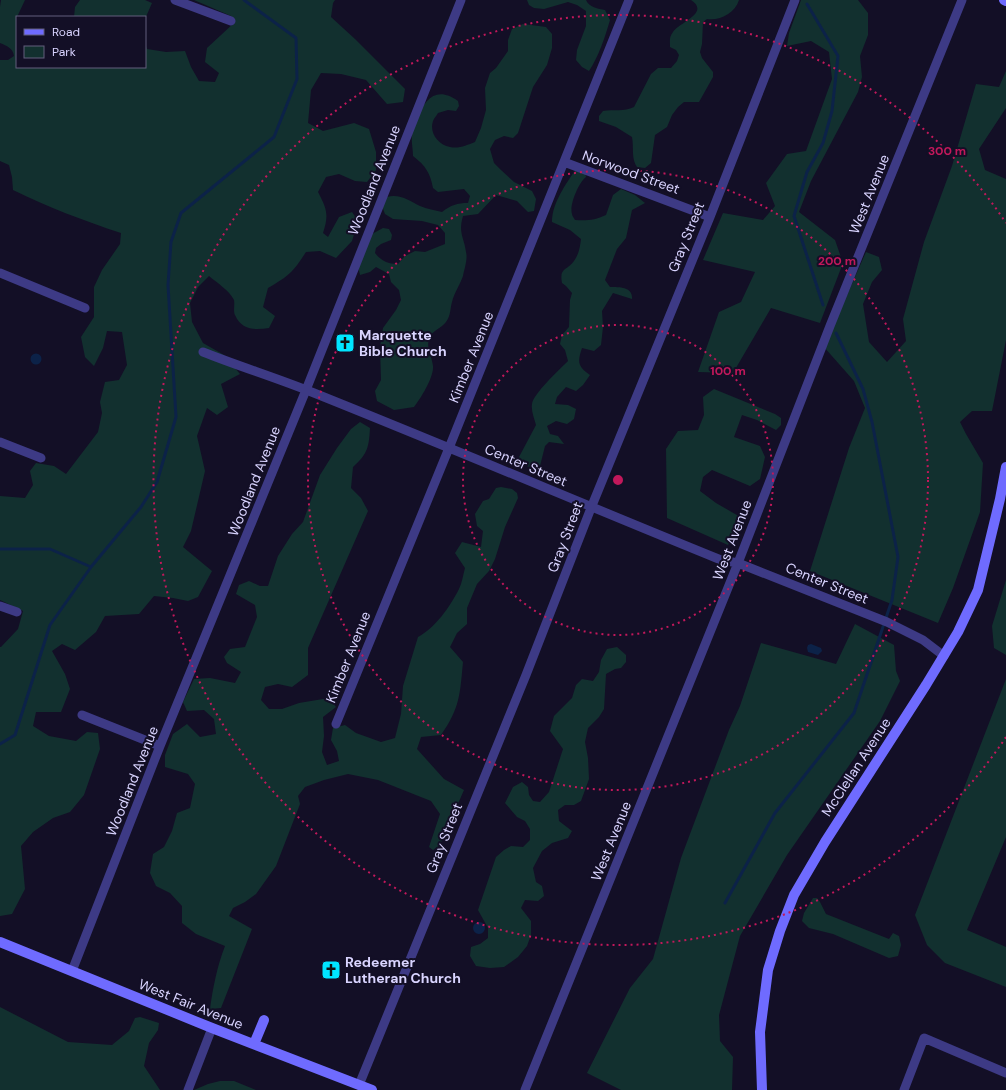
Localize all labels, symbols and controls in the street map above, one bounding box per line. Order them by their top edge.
legend [16,16,146,68]
text: Road [52,24,80,40]
text: Park [52,44,76,60]
street label: Woodland Avenue [344,122,404,238]
text: 300 m [928,143,966,159]
street label: Norwood Street [580,146,682,198]
street label: West Avenue [845,152,893,236]
street label: Gray Street [664,199,708,275]
text: 200 m [818,253,856,269]
street label: Kimber Avenue [444,309,498,405]
place label: Marquette Bible Church [359,326,447,360]
church icon: Marquette Bible Church [334,332,356,354]
text: 100 m [710,363,746,379]
street label: Woodland Avenue [224,423,284,539]
street label: Center Street [482,440,570,490]
centre of rings [611,473,625,487]
street label: West Avenue [708,497,756,583]
street label: Gray Street [543,499,587,575]
street label: Center Street [783,558,871,608]
street label: Kimber Avenue [321,609,375,705]
street label: McClellan Avenue [817,714,895,820]
street label: Woodland Avenue [102,723,162,839]
street label: West Avenue [587,799,635,883]
street label: Gray Street [422,800,466,876]
place label: Redeemer Lutheran Church [345,953,461,987]
church icon: Redeemer Lutheran Church [320,959,342,981]
street label: West Fair Avenue [136,975,246,1033]

